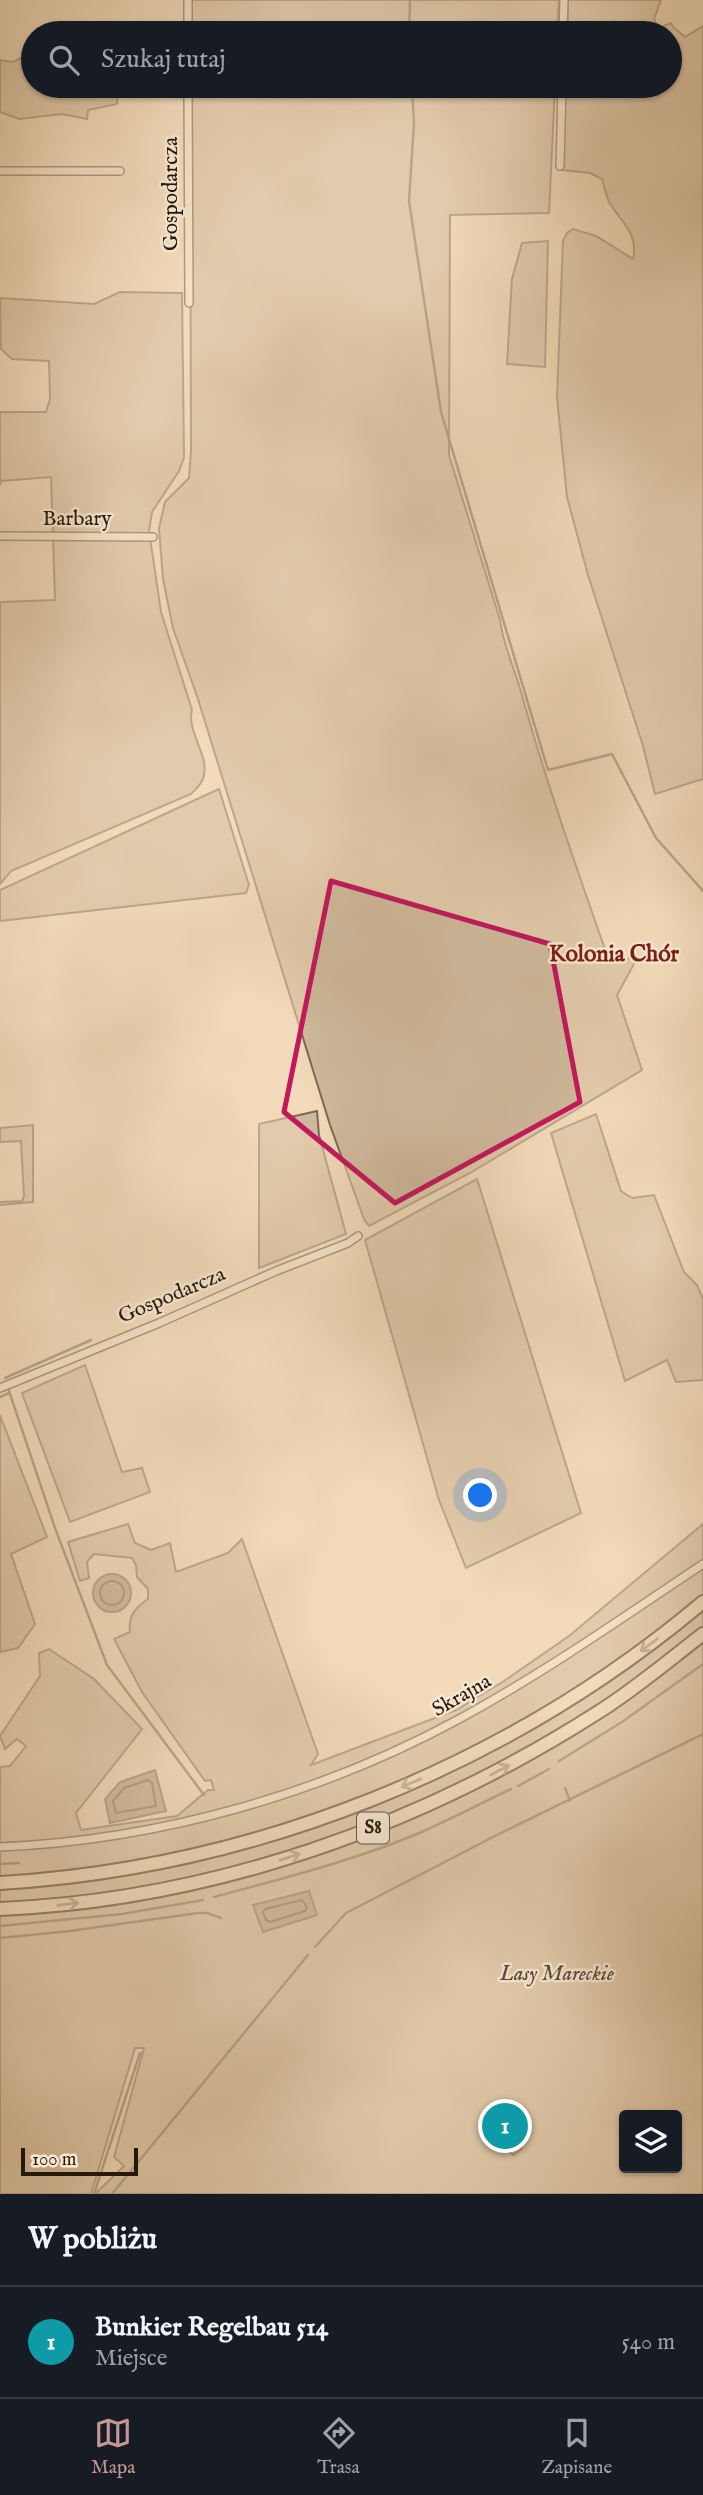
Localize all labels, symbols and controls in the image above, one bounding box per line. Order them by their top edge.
search box [21,21,682,98]
icon: search [45,41,83,79]
text: Szukaj tutaj [101,43,226,76]
street label: Gospodarcza [158,136,185,251]
street label: Barbary [42,506,112,533]
district label: Kolonia Chór [549,940,680,969]
street label: Gospodarcza [114,1261,231,1331]
your location [463,1478,497,1512]
one-way arrow [641,1637,659,1652]
street label: Skrajna [428,1668,497,1724]
one-way arrow [489,1763,510,1776]
one-way arrow [401,1777,422,1790]
road number: S8 [357,1812,389,1844]
one-way arrow [279,1849,301,1862]
one-way arrow [56,1897,79,1910]
park label: Lasy Mareckie [499,1961,614,1988]
pin: 1 [482,2100,528,2152]
map controls [619,2110,682,2173]
button: layers [619,2110,682,2173]
scale bar [21,2145,138,2177]
text: 100 m [32,2148,76,2172]
text: W pobliżu [28,2221,157,2259]
text: Bunkier Regelbau 514 [95,2311,328,2344]
text: 1 [47,2328,55,2357]
text: 540 m [621,2328,675,2357]
text: Miejsce [95,2344,167,2373]
tab: Mapa [91,2414,135,2480]
tab: Trasa [317,2414,360,2480]
tab: Zapisane [542,2414,612,2480]

